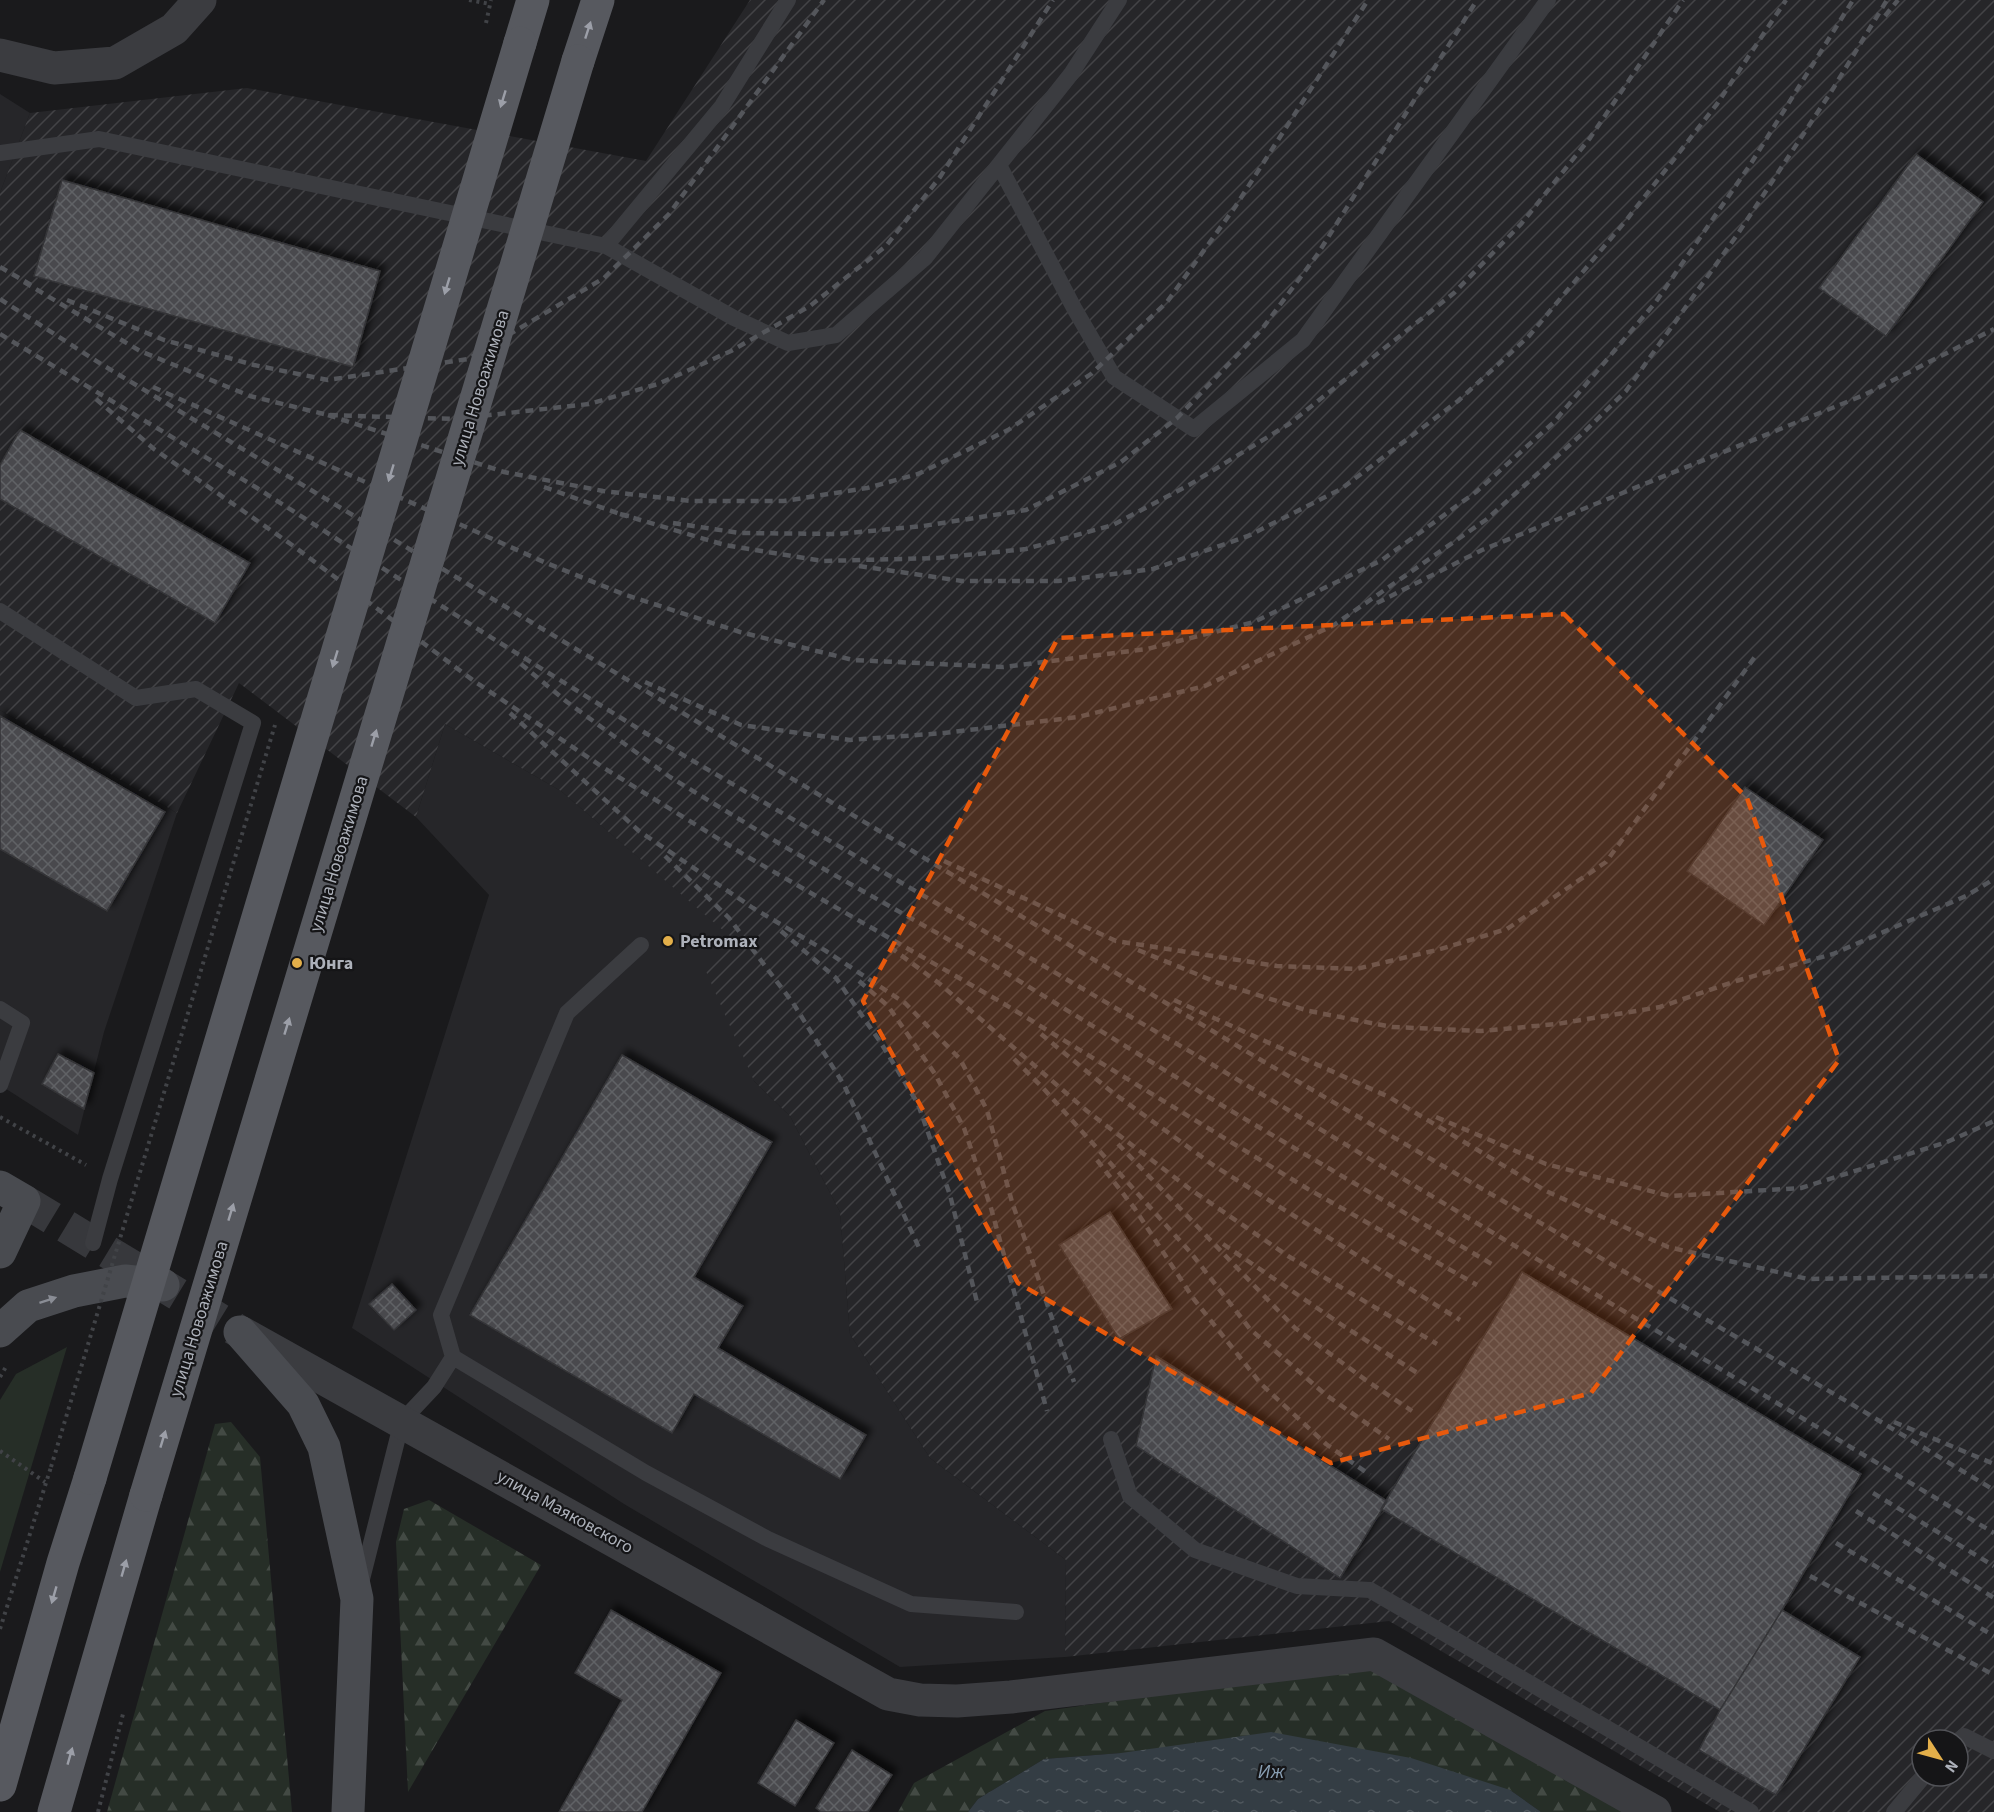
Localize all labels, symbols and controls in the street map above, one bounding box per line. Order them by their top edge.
one-way arrow [584,21,594,39]
one-way arrow [498,90,507,108]
one-way arrow [442,277,451,295]
street label: улица Новоажимова [444,307,516,469]
one-way arrow [386,464,395,482]
one-way arrow [330,650,339,668]
one-way arrow [370,729,379,747]
street label: улица Новоажимова [303,773,375,935]
place label: Petromax [680,929,758,954]
marker: Petromax [661,934,675,948]
place label: Юнга [309,951,353,976]
marker: Юнга [290,956,304,970]
one-way arrow [283,1016,292,1034]
one-way arrow [227,1203,236,1221]
street label: улица Новоажимова [163,1238,235,1400]
one-way arrow [39,1294,57,1304]
one-way arrow [159,1430,168,1448]
street label: улица Маяковского [492,1464,638,1560]
one-way arrow [120,1559,130,1578]
one-way arrow [49,1586,58,1604]
north arrow [1910,1728,1970,1788]
one-way arrow [66,1747,75,1765]
text: N [1939,1755,1963,1777]
water label: Иж [1258,1758,1285,1786]

